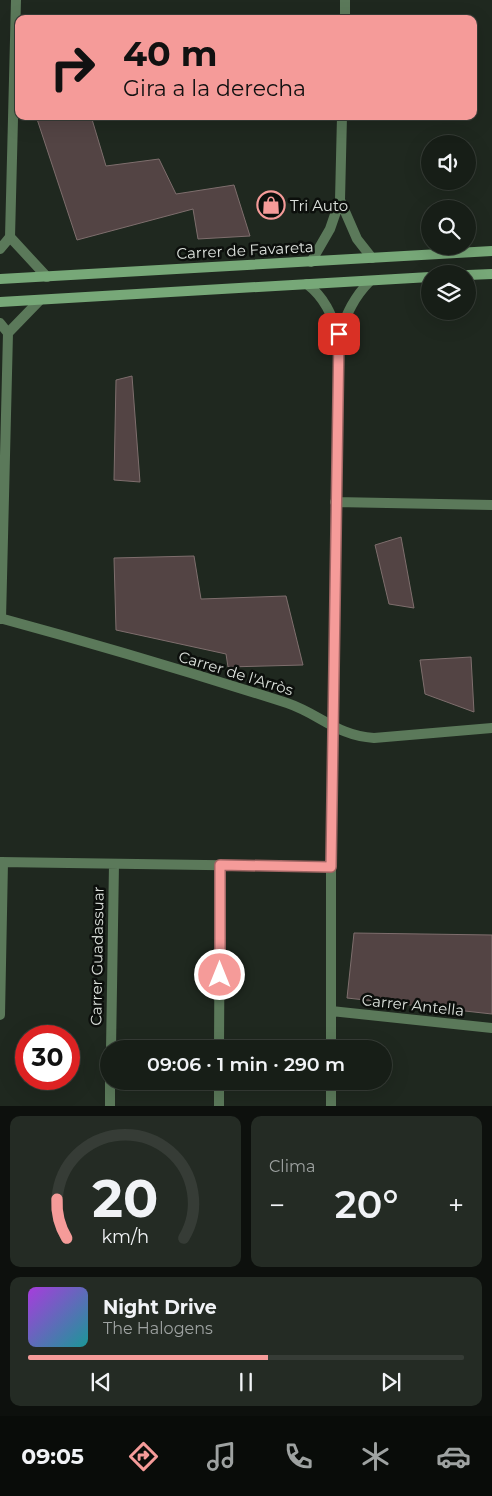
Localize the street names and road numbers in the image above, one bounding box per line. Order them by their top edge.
street label: Carrer de Favareta [176,237,314,263]
street label: Carrer de l'Arròs [176,647,296,699]
street label: Carrer Guadassuar [86,886,108,1026]
street label: Carrer Antella [361,990,465,1020]

